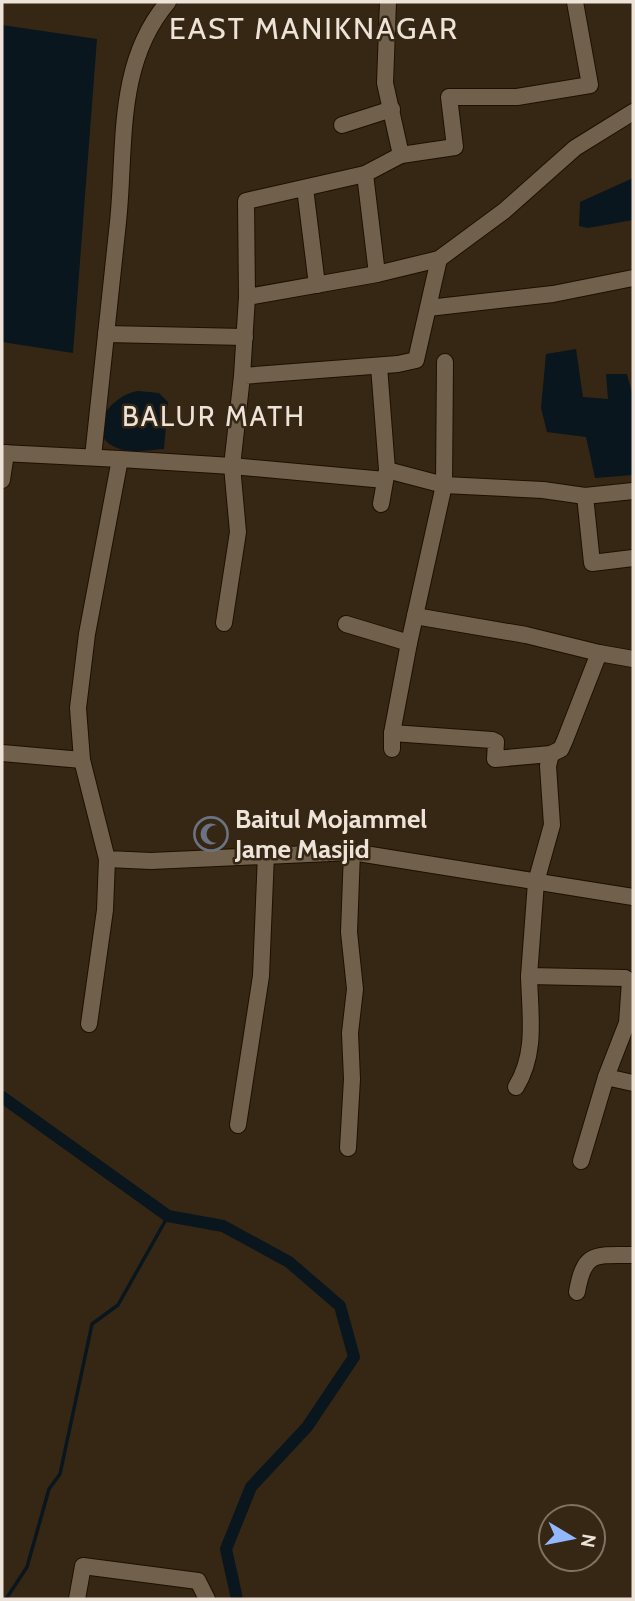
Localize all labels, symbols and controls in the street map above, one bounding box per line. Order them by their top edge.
district label: EAST MANIKNAGAR [169,10,459,47]
district label: BALUR MATH [122,399,306,433]
place label: Baitul Mojammel Jame Masjid [234,803,427,865]
mosque icon: Baitul Mojammel Jame Masjid [192,815,230,853]
north arrow [537,1503,607,1573]
text: N [576,1532,601,1549]

